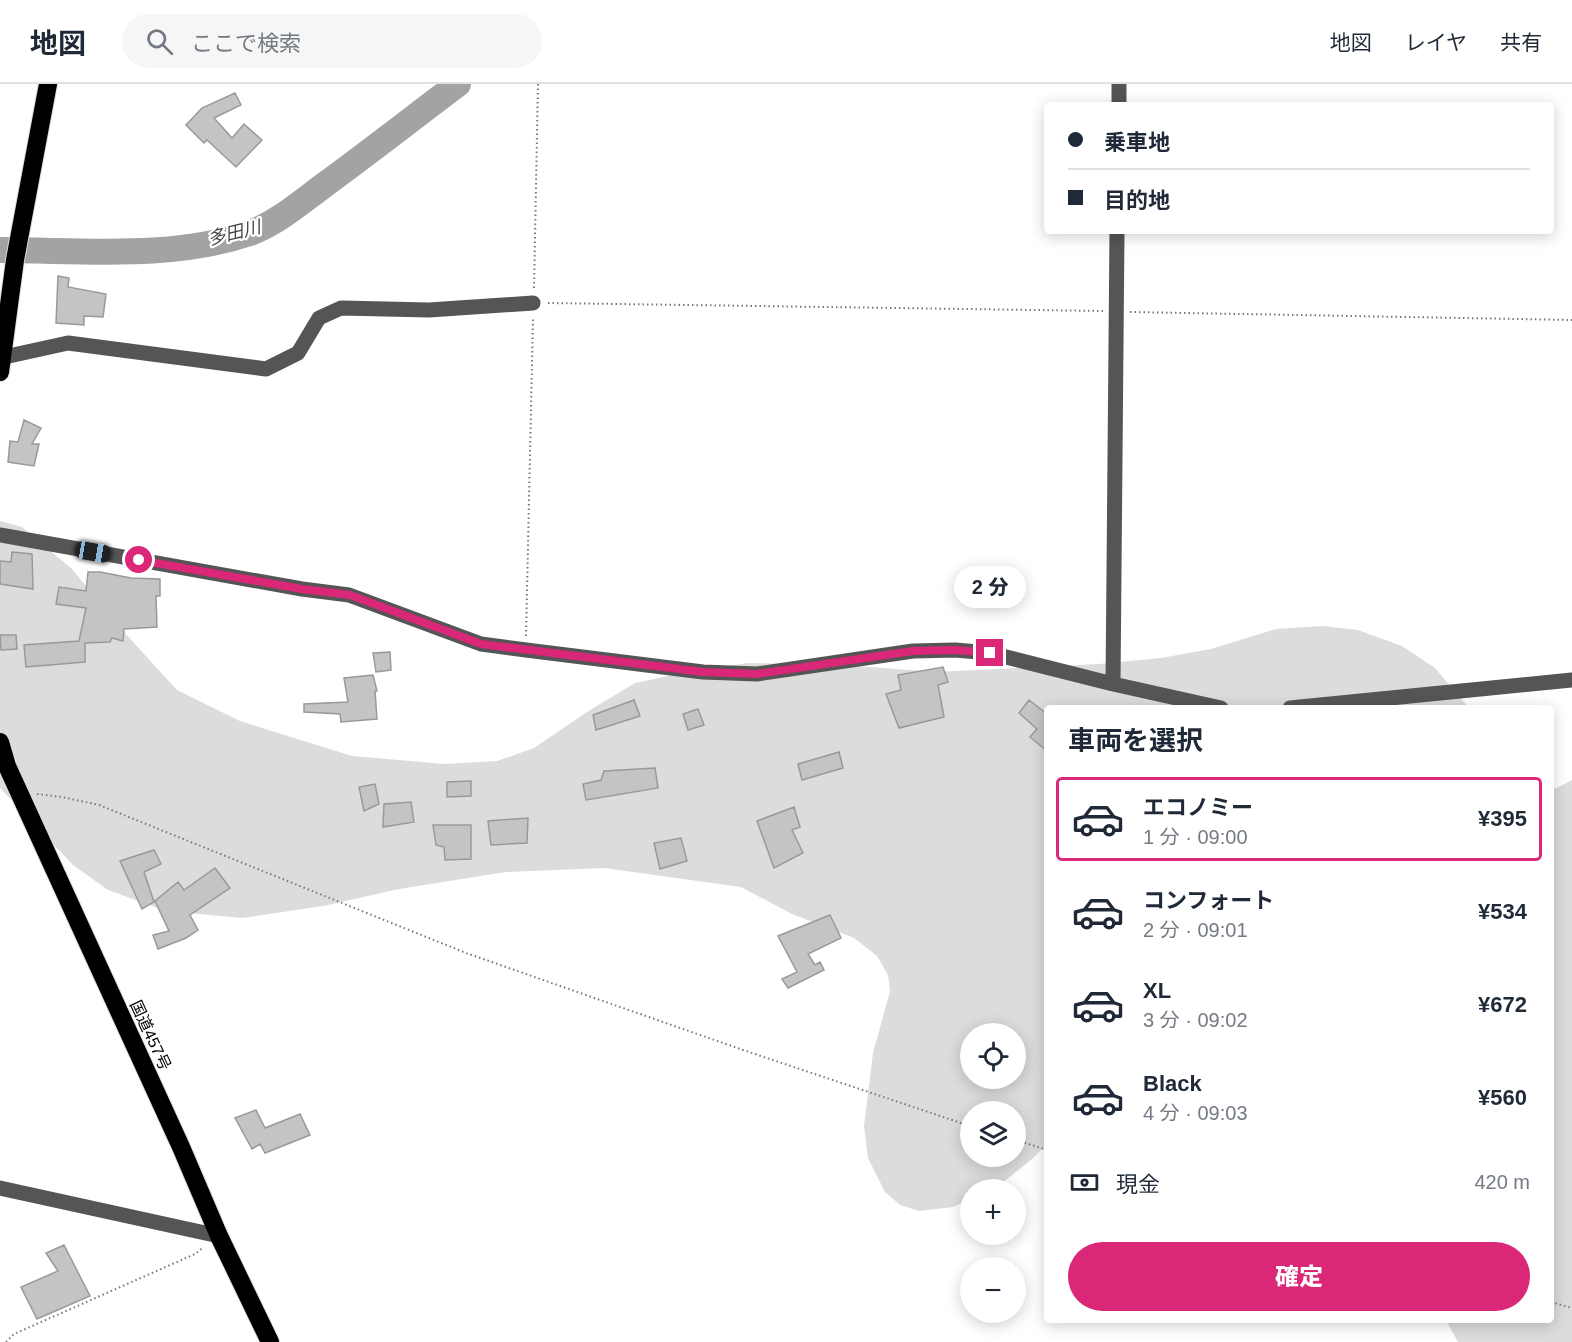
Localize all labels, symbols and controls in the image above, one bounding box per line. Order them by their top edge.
search box [122,14,542,68]
icon: search [143,25,176,58]
text: 地図 [30,28,86,59]
text: ここで検索 [191,31,301,56]
text: 地図 [1330,31,1372,54]
text: レイヤ [1405,31,1467,54]
text: 共有 [1500,31,1542,54]
text: 乗車地 [1104,130,1170,155]
text: 目的地 [1104,188,1170,213]
water label: 多田川 [205,216,265,249]
car [74,540,112,564]
route start [125,546,152,573]
callout: 2 分 [954,566,1026,608]
text: 2 分 [972,576,1008,598]
route end [976,639,1003,666]
text: 車両を選択 [1068,726,1203,756]
icon: car [1071,792,1125,846]
text: エコノミー [1143,795,1253,820]
text: ¥395 [1478,806,1527,831]
text: 1 分 · 09:00 [1143,826,1248,848]
icon: car [1071,885,1125,939]
text: コンフォート [1143,888,1274,913]
text: ¥534 [1478,899,1527,924]
text: 2 分 · 09:01 [1143,919,1248,941]
icon: car [1071,978,1125,1032]
text: XL [1143,978,1171,1003]
text: ¥672 [1478,992,1527,1017]
street label: 国道457号 [127,998,174,1073]
text: 3 分 · 09:02 [1143,1009,1248,1031]
map controls [960,1023,1026,1323]
button: locate [960,1023,1026,1089]
icon: car [1071,1071,1125,1125]
text: Black [1143,1071,1202,1096]
text: ¥560 [1478,1085,1527,1110]
button: layers [960,1101,1026,1167]
text: 4 分 · 09:03 [1143,1102,1248,1124]
icon: cash [1068,1166,1101,1199]
text: 420 m [1474,1171,1530,1193]
text: 現金 [1116,1172,1160,1197]
button: + [960,1179,1026,1245]
button: 確定 [1068,1242,1530,1311]
button: − [960,1257,1026,1323]

